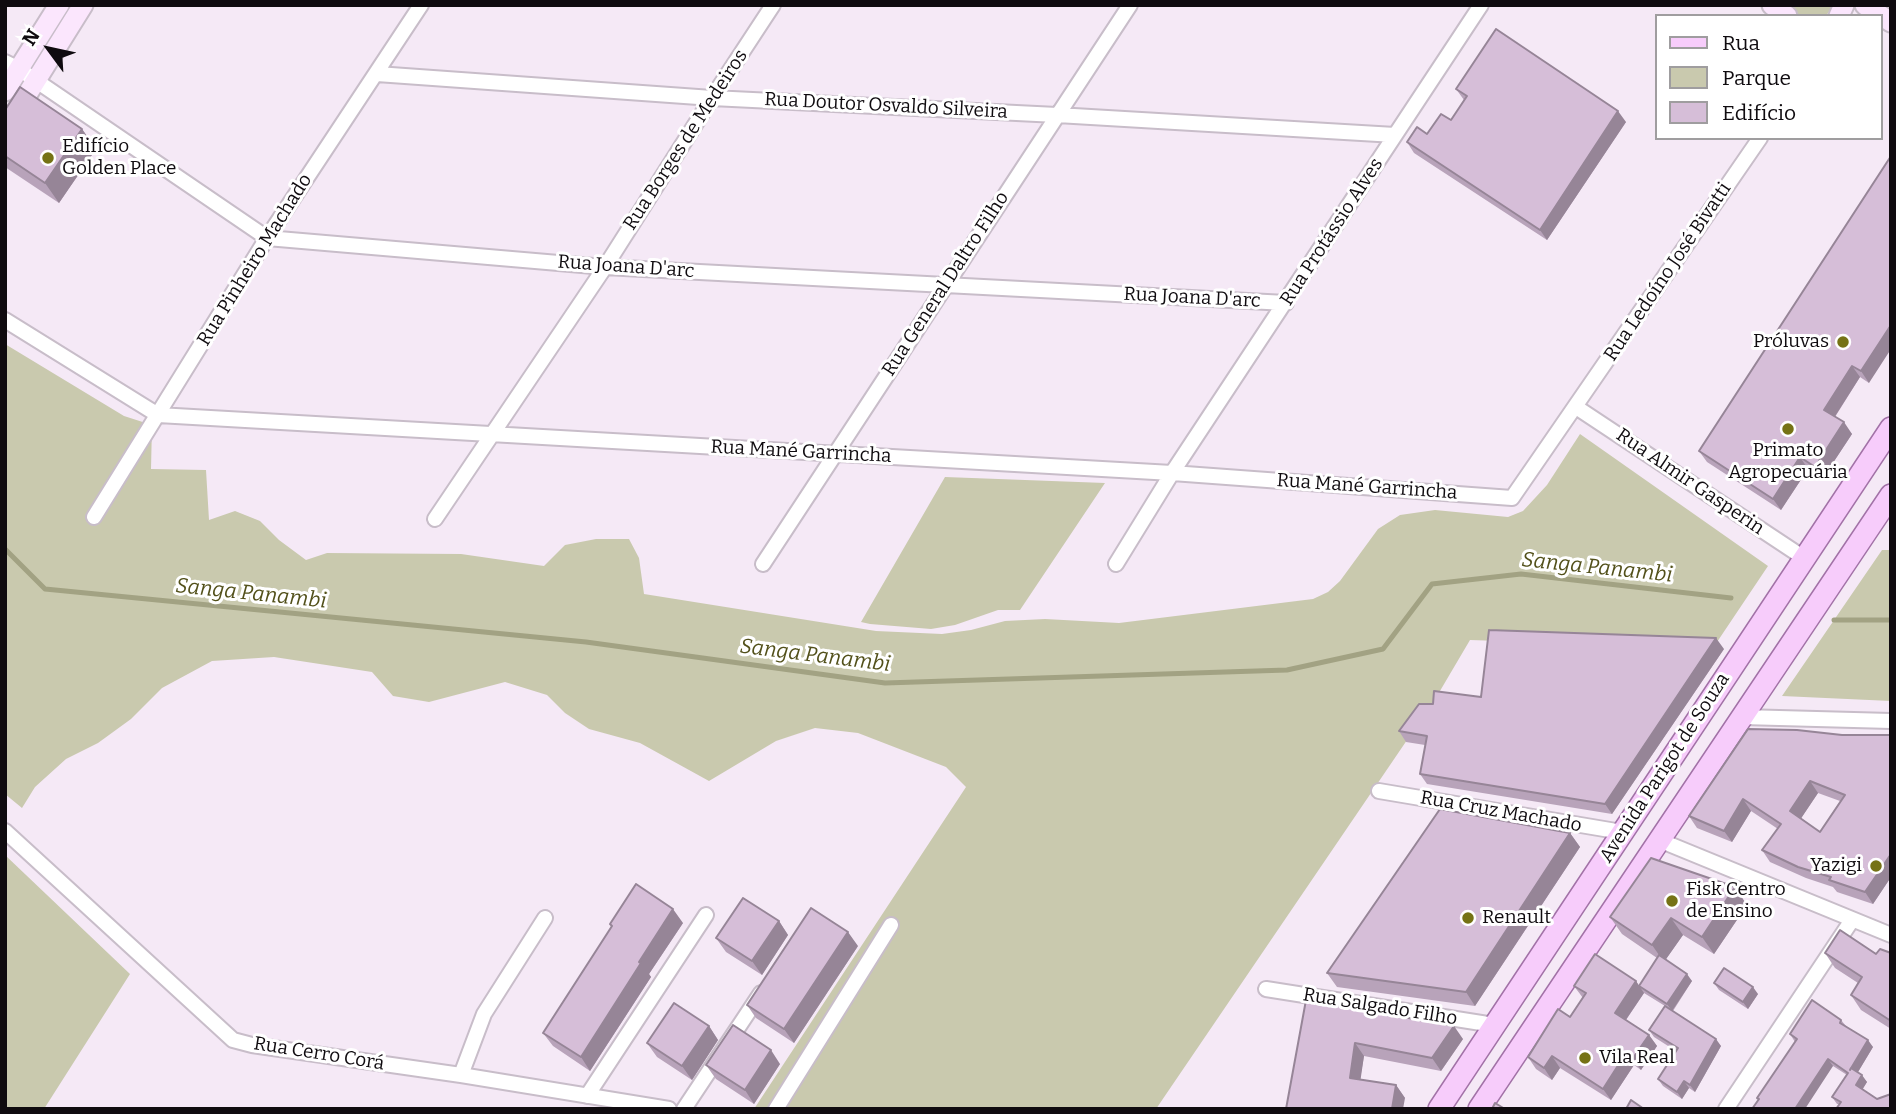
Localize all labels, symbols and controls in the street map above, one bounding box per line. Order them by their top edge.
north arrow [14,14,84,84]
legend [1654,14,1882,140]
text: N [17,25,45,50]
text: Rua [1722,30,1760,56]
street label: Rua Borges de Medeiros [619,46,753,234]
text: Parque [1722,65,1791,91]
street label: Rua Doutor Osvaldo Silveira [764,88,1008,124]
text: Edifício [1722,100,1796,126]
place label: Edifício Golden Place [62,136,176,180]
marker: Edifício Golden Place [40,150,56,166]
street label: Rua Protássio Alves [1276,154,1388,310]
street label: Rua Pinheiro Machado [193,170,317,350]
street label: Rua Ledoíno José Bivatti [1600,178,1736,366]
street label: Rua General Daltro Filho [878,188,1014,380]
street label: Rua Joana D'arc [557,251,695,283]
street label: Rua Joana D'arc [1123,283,1261,313]
place label: Próluvas [1753,331,1829,353]
marker: Próluvas [1835,334,1851,350]
marker: Primato Agropecuária [1780,421,1796,437]
street label: Rua Almir Gasperin [1612,424,1768,540]
street label: Rua Mané Garrincha [710,436,892,468]
place label: Primato Agropecuária [1728,440,1848,484]
street label: Rua Mané Garrincha [1276,469,1458,505]
water label: Sanga Panambi [1520,548,1674,588]
water label: Sanga Panambi [174,574,328,614]
water label: Sanga Panambi [738,634,892,678]
street label: Avenida Parigot de Souza [1595,669,1735,867]
street label: Rua Cruz Machado [1419,787,1583,837]
place label: Yazigi [1810,855,1862,877]
marker: Yazigi [1868,858,1884,874]
place label: Fisk Centro de Ensino [1686,879,1786,923]
marker: Fisk Centro de Ensino [1664,893,1680,909]
place label: Renault [1482,907,1551,929]
marker: Renault [1460,910,1476,926]
street label: Rua Salgado Filho [1301,984,1459,1030]
street label: Rua Cerro Corá [252,1032,386,1076]
place label: Vila Real [1599,1047,1675,1069]
marker: Vila Real [1577,1050,1593,1066]

